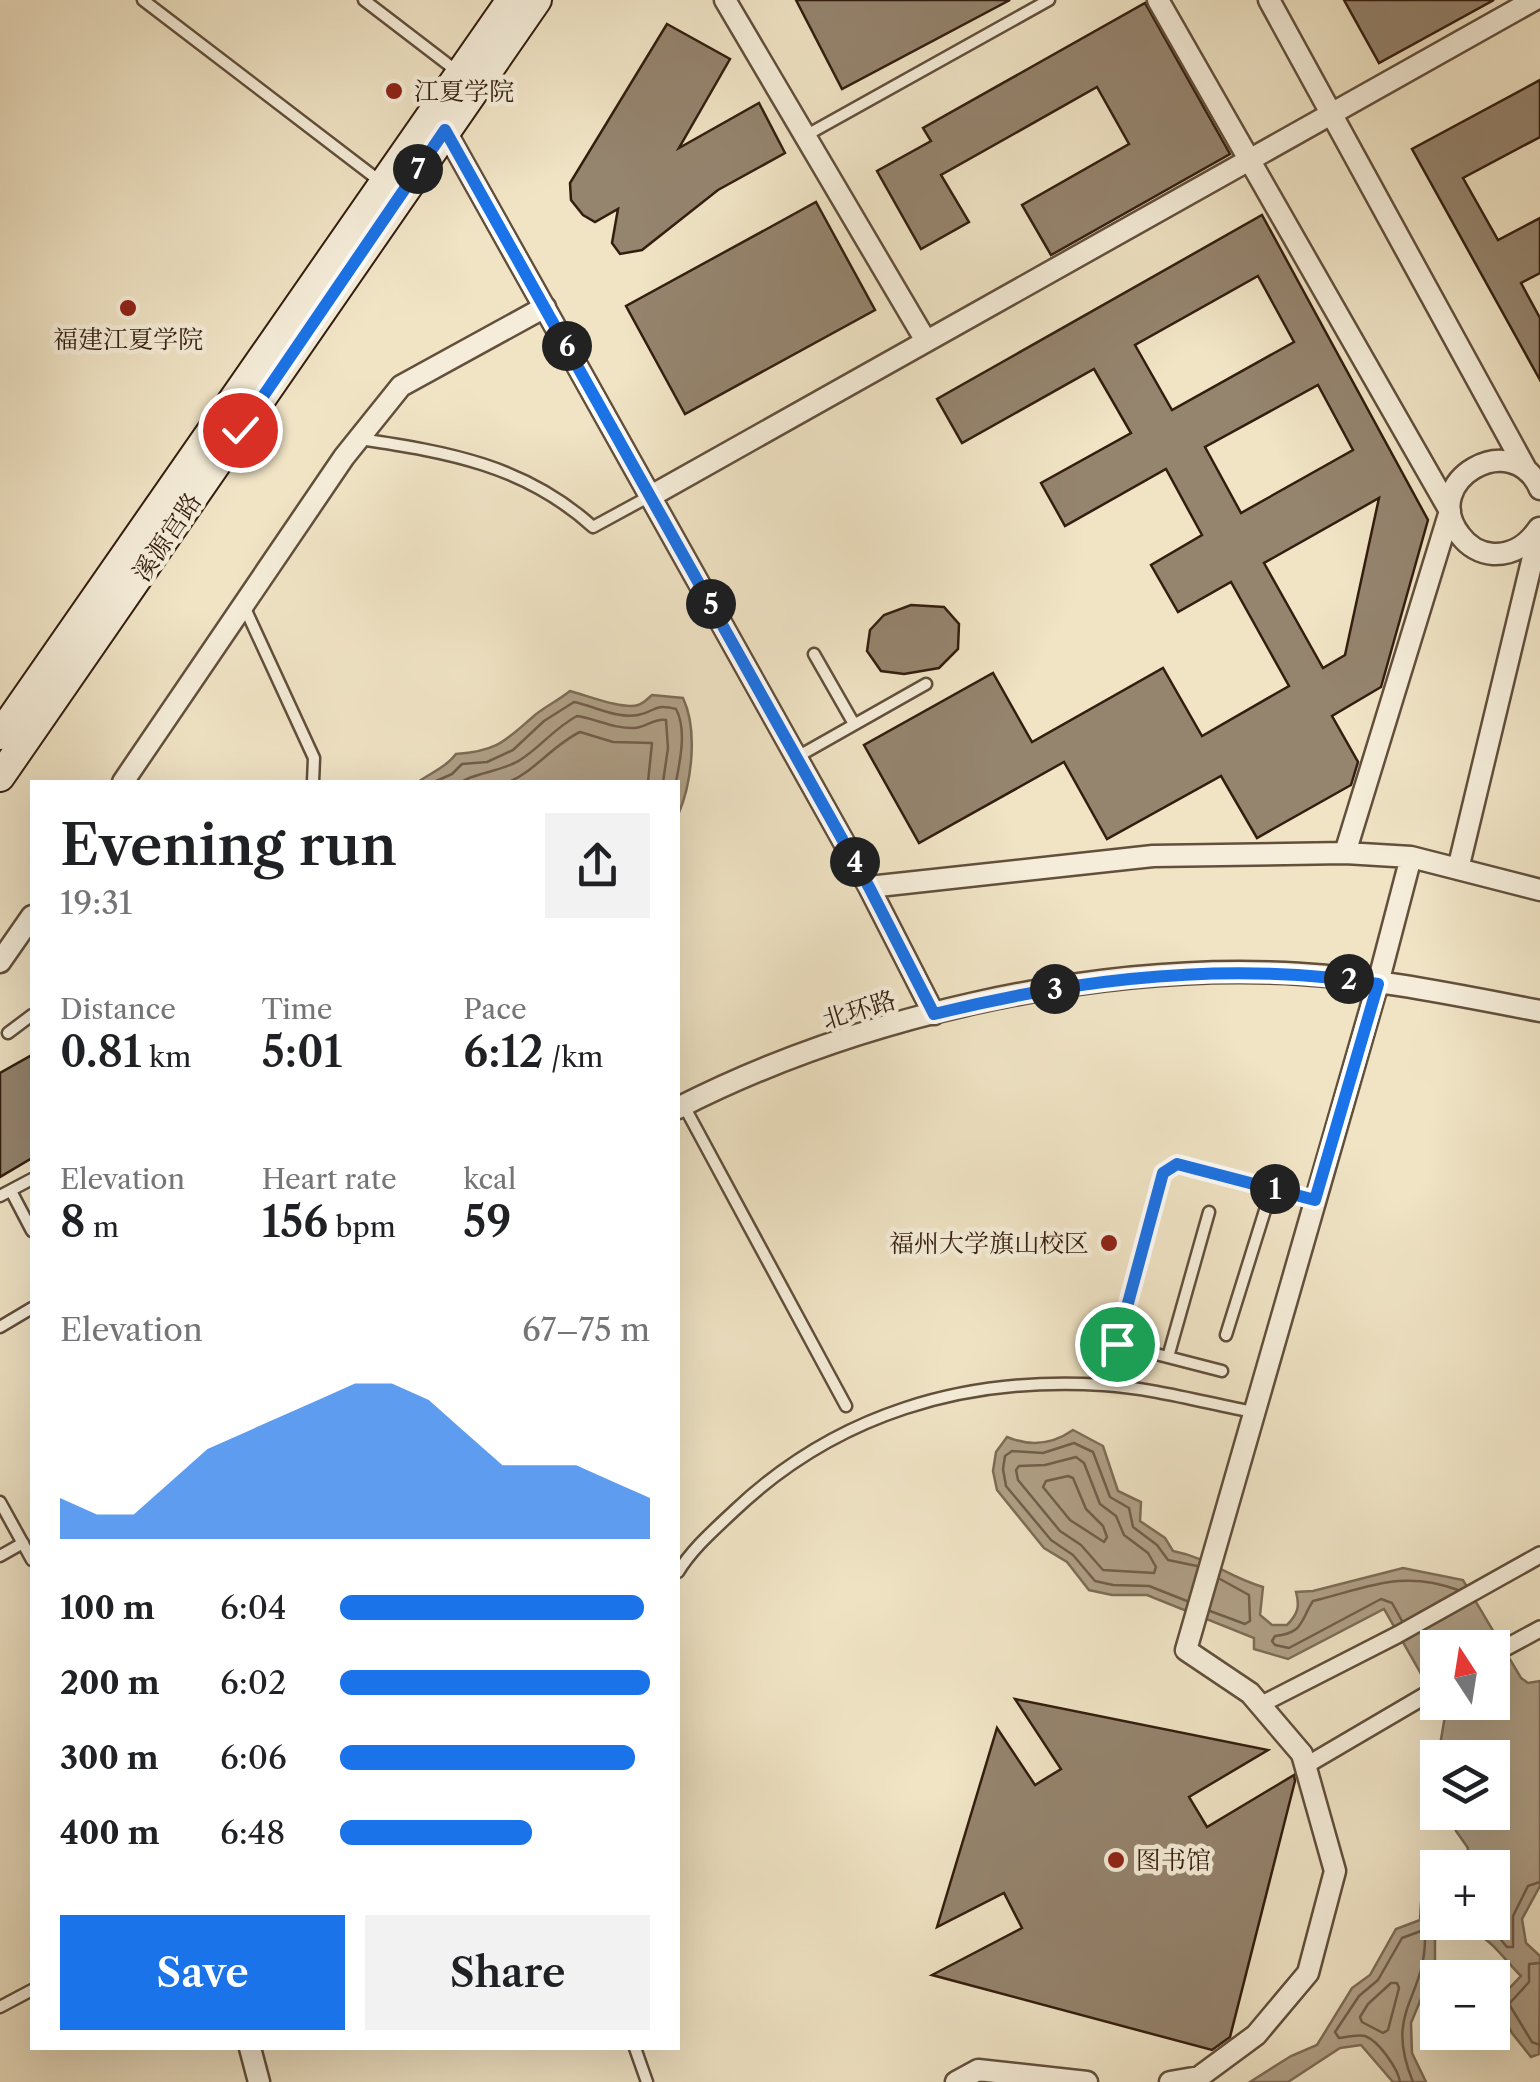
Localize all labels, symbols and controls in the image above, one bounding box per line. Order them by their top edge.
place label: 江夏学院 [414,76,514,107]
marker: 江夏学院 [383,80,405,102]
pin: 7 [393,144,443,194]
text: 7 [411,152,425,186]
marker: 福建江夏学院 [117,297,139,319]
pin: 6 [542,321,592,371]
place label: 福建江夏学院 [53,324,203,355]
text: 6 [559,329,575,363]
pin [198,388,283,473]
icon: check [213,403,268,458]
street label: 溪源宫路 [126,487,208,587]
pin: 5 [686,579,736,629]
text: 5 [703,587,719,621]
text: Evening run [60,812,397,879]
button: share [545,813,650,918]
pin: 4 [830,837,880,887]
text: 4 [847,845,863,879]
text: 19:31 [60,883,132,922]
pin: 2 [1324,954,1374,1004]
text: 2 [1341,962,1357,996]
pin: 3 [1030,964,1080,1014]
text: 3 [1047,972,1063,1006]
street label: 北环路 [819,984,899,1036]
text: Distance [60,992,176,1026]
text: Time [262,992,332,1026]
text: Pace [463,992,527,1026]
text: 0.81 [60,1026,142,1078]
text: 5:01 [262,1026,342,1078]
text: 6:12 [463,1026,544,1078]
text: km [142,1040,191,1074]
text: /km [544,1040,603,1074]
text: Elevation [60,1162,185,1196]
text: Heart rate [262,1162,397,1196]
text: kcal [463,1162,516,1196]
pin: 1 [1250,1164,1300,1214]
text: 1 [1269,1172,1281,1206]
text: 8 [60,1196,86,1248]
text: 156 [262,1196,328,1248]
text: 59 [463,1196,511,1248]
text: m [86,1210,119,1244]
text: bpm [328,1210,396,1244]
place label: 福州大学旗山校区 [889,1228,1089,1259]
marker: 福州大学旗山校区 [1098,1232,1120,1254]
pin [1075,1302,1160,1387]
text: Elevation [60,1310,203,1349]
text: 67–75 m [522,1310,650,1349]
icon: arrive [1090,1317,1145,1372]
text: 100 m [60,1588,155,1627]
text: 6:04 [220,1588,287,1627]
north arrow [1420,1630,1510,1720]
map controls [1420,1630,1510,2050]
text: 200 m [60,1663,160,1702]
text: 6:02 [220,1663,286,1702]
text: 300 m [60,1738,159,1777]
text: 6:06 [220,1738,287,1777]
button: layers [1420,1740,1510,1830]
text: 400 m [60,1813,160,1852]
text: 6:48 [220,1813,285,1852]
place label: 图书馆 [1136,1845,1211,1876]
marker: 图书馆 [1105,1849,1127,1871]
button: + [1420,1850,1510,1940]
button: Save [60,1915,345,2030]
button: Share [365,1915,650,2030]
button: − [1420,1960,1510,2050]

